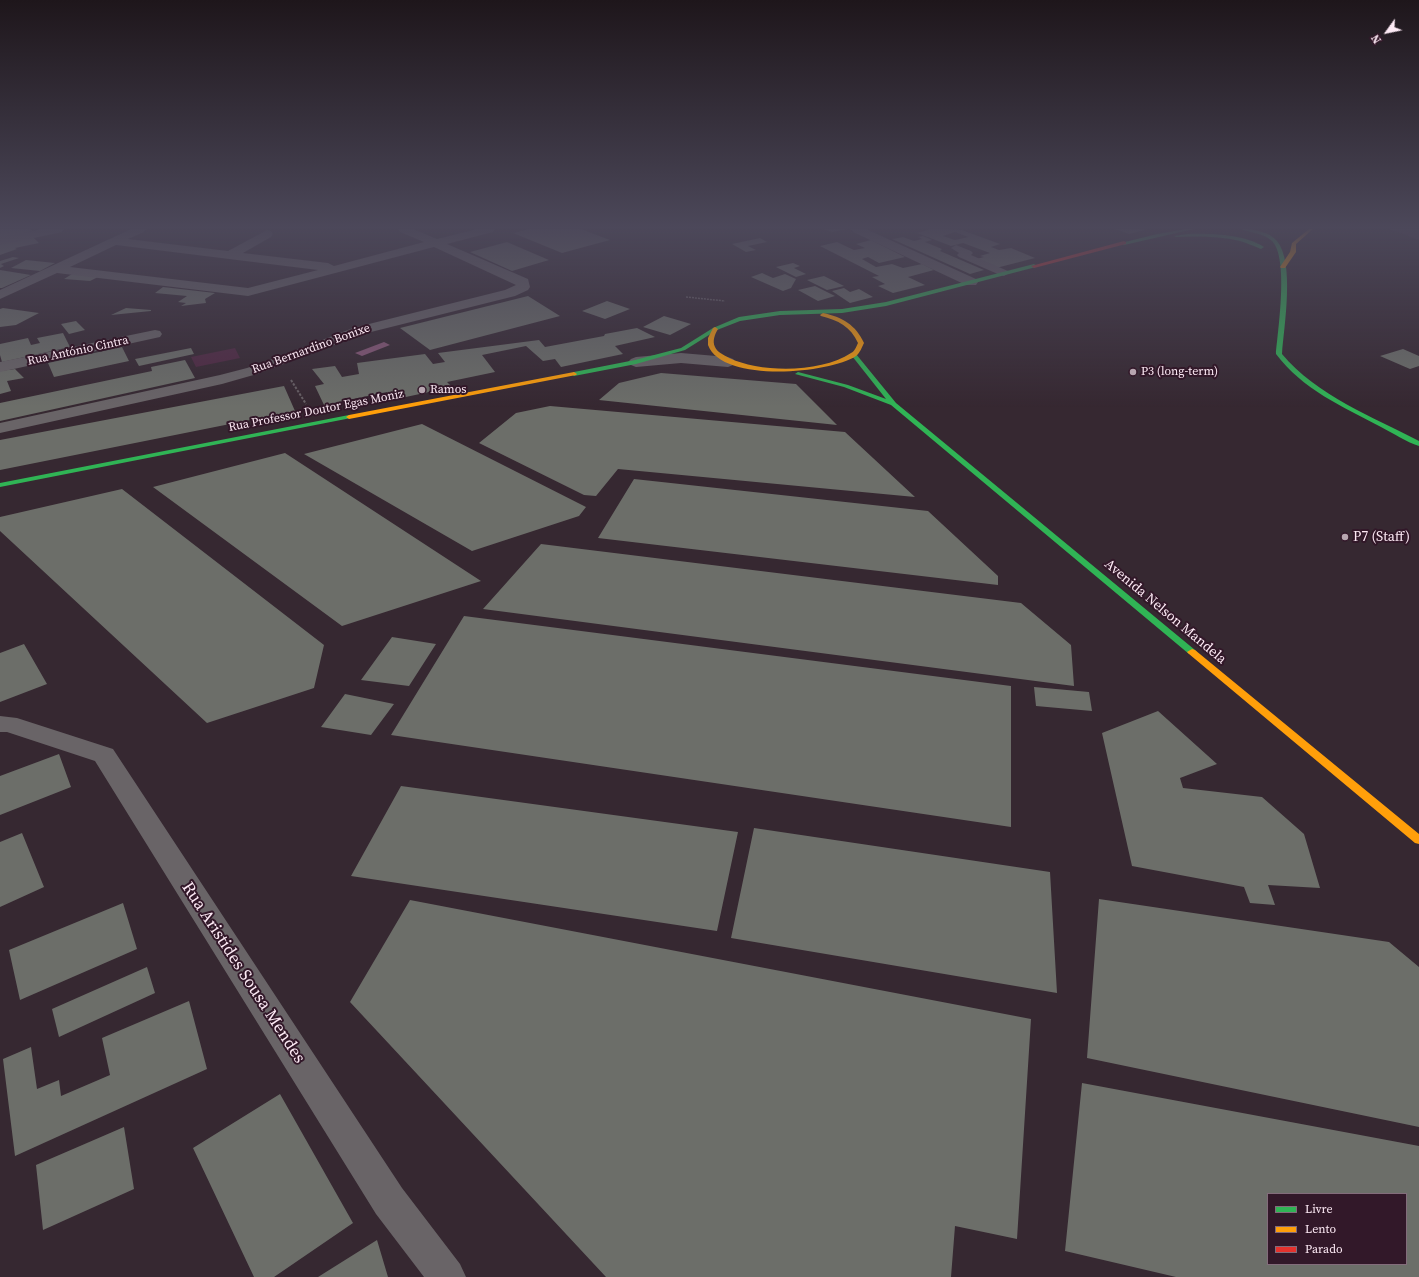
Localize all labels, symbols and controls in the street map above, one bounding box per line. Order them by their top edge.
north arrow [1367,12,1407,52]
text: N [1368,31,1385,46]
street label: Rua Bernardino Bonixe [250,321,372,377]
street label: Rua António Cintra [26,333,130,369]
place label: P3 (long-term) [1141,365,1218,379]
marker: P3 (long-term) [1128,367,1138,377]
place label: Ramos [430,383,466,397]
marker: Ramos [417,385,427,395]
street label: Rua Professor Doutor Egas Moniz [227,387,405,435]
place label: P7 (Staff) [1353,529,1410,545]
marker: P7 (Staff) [1340,532,1350,542]
street label: Avenida Nelson Mandela [1101,556,1229,668]
street label: Rua Aristides Sousa Mendes [177,879,309,1067]
legend [1267,1193,1407,1265]
text: Livre [1305,1201,1333,1217]
text: Lento [1305,1221,1336,1237]
text: Parado [1305,1241,1343,1257]

